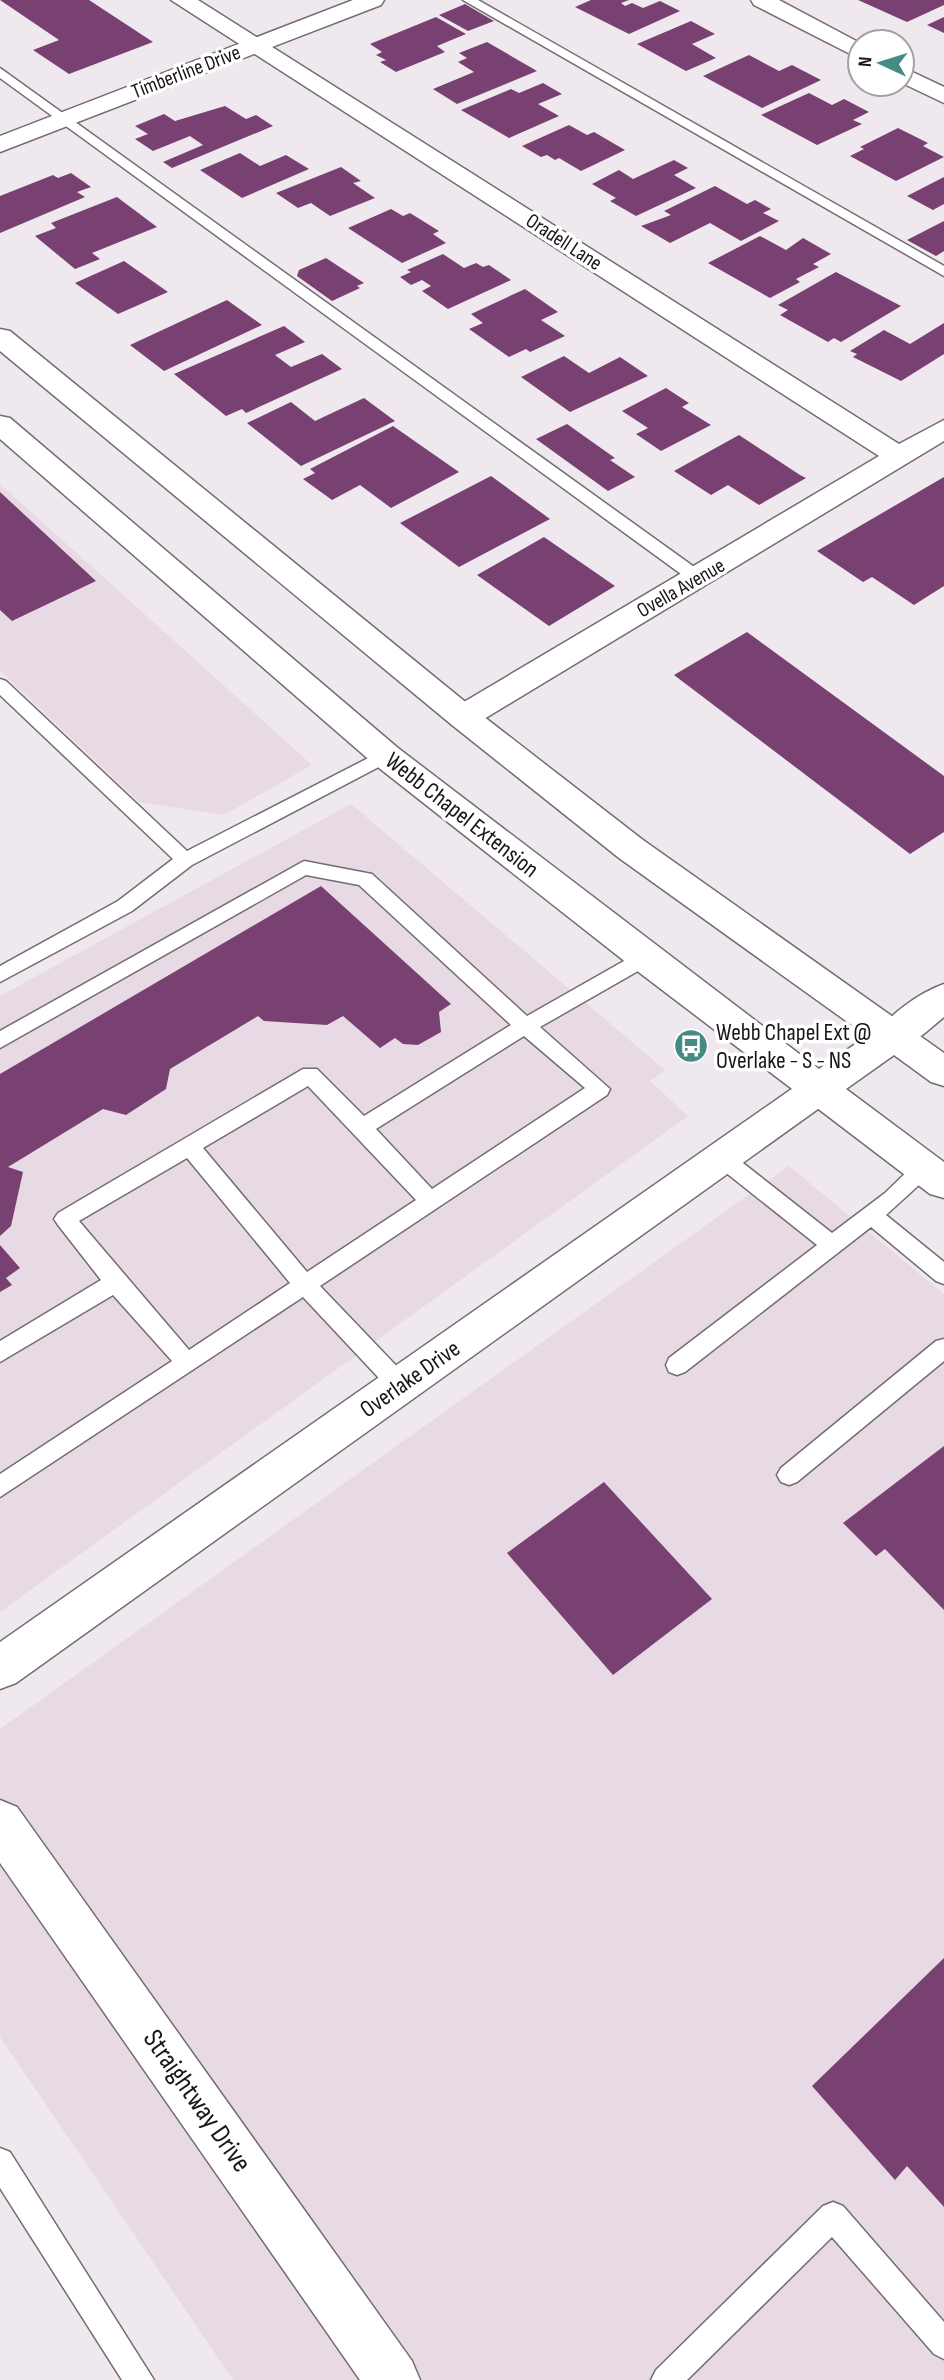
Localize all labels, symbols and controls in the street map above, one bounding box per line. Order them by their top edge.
north arrow [846,28,916,98]
street label: Timberline Drive [128,40,244,104]
text: N [854,56,877,68]
street label: Oradell Lane [521,208,607,276]
street label: Ovella Avenue [633,553,729,623]
street label: Webb Chapel Extension [379,746,545,884]
place label: Webb Chapel Ext @ Overlake - S - NS [716,1018,871,1075]
bus stop icon: Webb Chapel Ext @ Overlake - S - NS [672,1027,710,1065]
street label: Overlake Drive [354,1334,466,1424]
street label: Straightway Drive [136,2024,258,2178]

